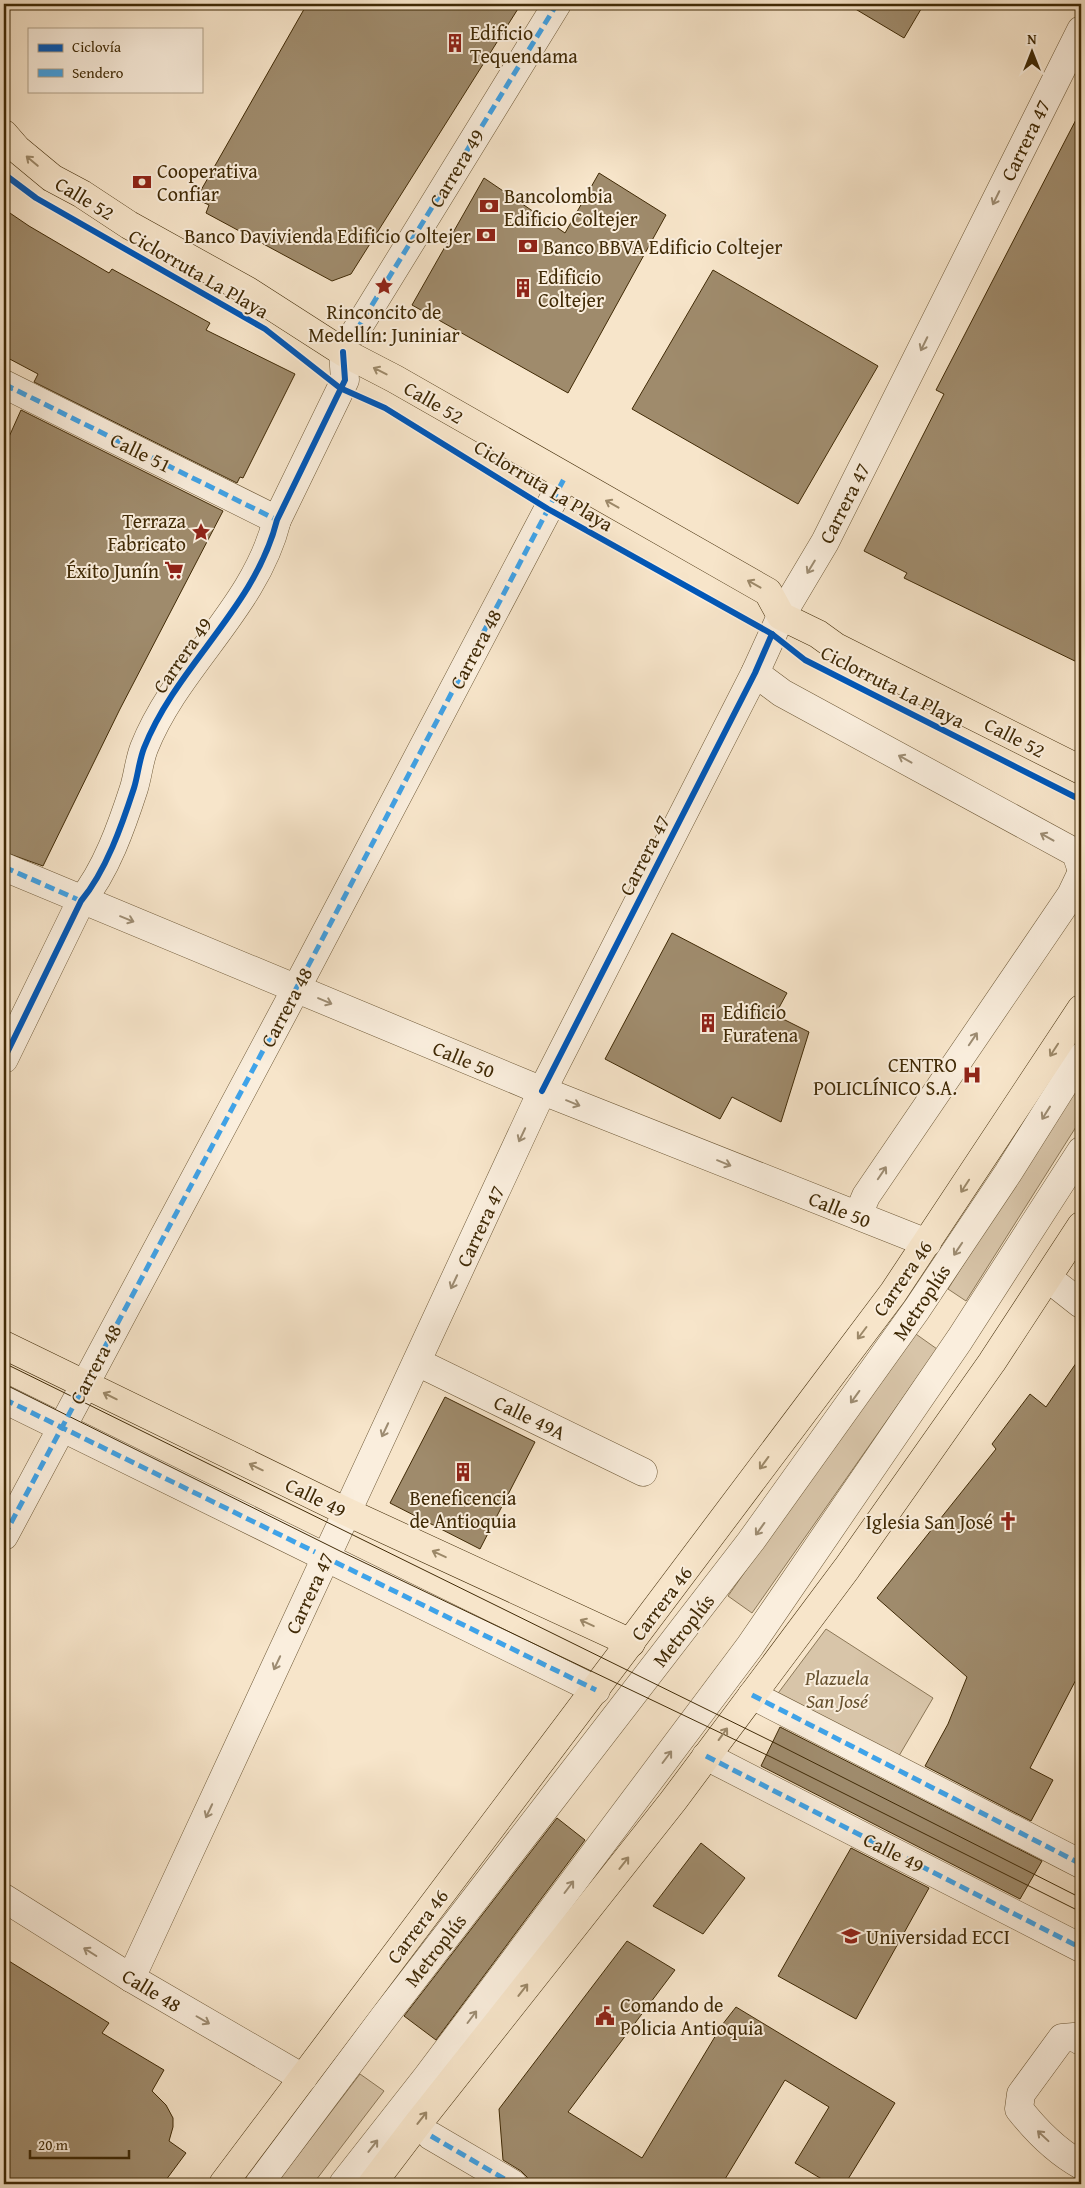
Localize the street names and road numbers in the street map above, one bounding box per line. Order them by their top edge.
street label: Carrera 47 [993,95,1057,185]
street label: Carrera 49 [421,123,491,213]
street label: Calle 52 [50,169,120,227]
street label: Ciclorruta La Playa [123,221,275,325]
street label: Calle 52 [399,373,469,431]
street label: Calle 51 [106,425,176,479]
street label: Ciclorruta La Playa [469,432,619,538]
street label: Carrera 47 [811,458,877,548]
street label: Carrera 48 [442,604,508,694]
street label: Carrera 49 [145,611,219,699]
street label: Ciclorruta La Playa [816,637,970,735]
street label: Calle 52 [980,709,1050,765]
street label: Carrera 47 [611,810,677,900]
street label: Carrera 48 [253,962,319,1052]
street label: Calle 50 [429,1033,499,1085]
street label: Carrera 47 [448,1180,512,1272]
street label: Calle 50 [805,1183,875,1235]
street label: Carrera 46 [865,1234,939,1322]
street label: Metroplús [885,1258,957,1346]
street label: Carrera 48 [62,1319,128,1409]
street label: Calle 49A [489,1387,571,1447]
street label: Calle 49 [281,1470,351,1524]
street label: Carrera 47 [277,1547,341,1639]
street label: Carrera 46 [623,1560,699,1646]
street label: Metroplús [645,1587,721,1673]
street label: Calle 49 [859,1824,929,1880]
street label: Carrera 46 [379,1883,455,1969]
street label: Metroplús [397,1907,473,1993]
street label: Calle 48 [117,1961,187,2019]

